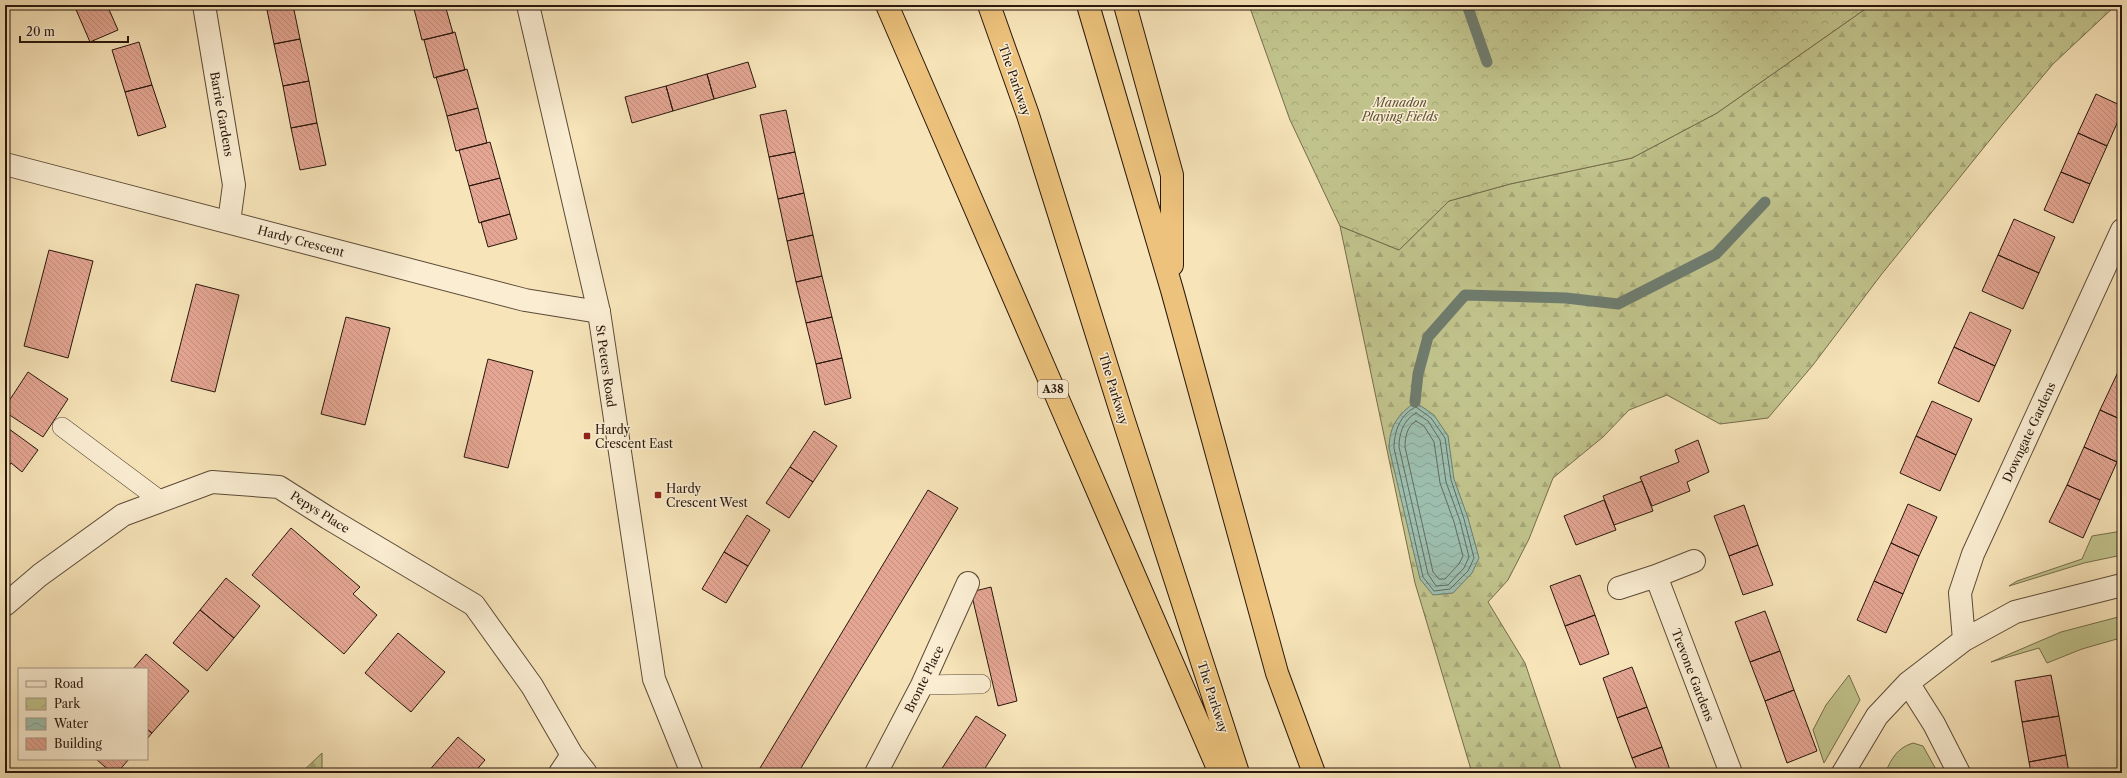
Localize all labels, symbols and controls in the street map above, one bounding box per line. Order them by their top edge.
scale bar [20,18,128,44]
text: 20 m [26,24,55,39]
street label: The Parkway [996,42,1034,118]
street label: Barrie Gardens [207,70,237,158]
park label: Manadon Playing Fields [1361,95,1439,124]
street label: Hardy Crescent [256,222,347,260]
street label: St Peters Road [593,324,619,409]
street label: The Parkway [1096,351,1132,427]
road number: A38 [1038,380,1068,398]
street label: Downgate Gardens [1999,380,2059,484]
place label: Hardy Crescent East [595,422,674,451]
marker: Hardy Crescent East [582,431,592,441]
place label: Hardy Crescent West [666,481,749,510]
street label: Pepys Place [288,488,353,536]
marker: Hardy Crescent West [653,490,663,500]
street label: Trevone Gardens [1668,626,1718,724]
street label: Bronte Place [901,643,947,715]
street label: The Parkway [1194,659,1232,735]
legend [18,668,148,760]
text: Road [54,676,84,691]
text: Park [54,696,81,711]
text: Water [53,716,88,731]
text: Building [54,736,102,751]

